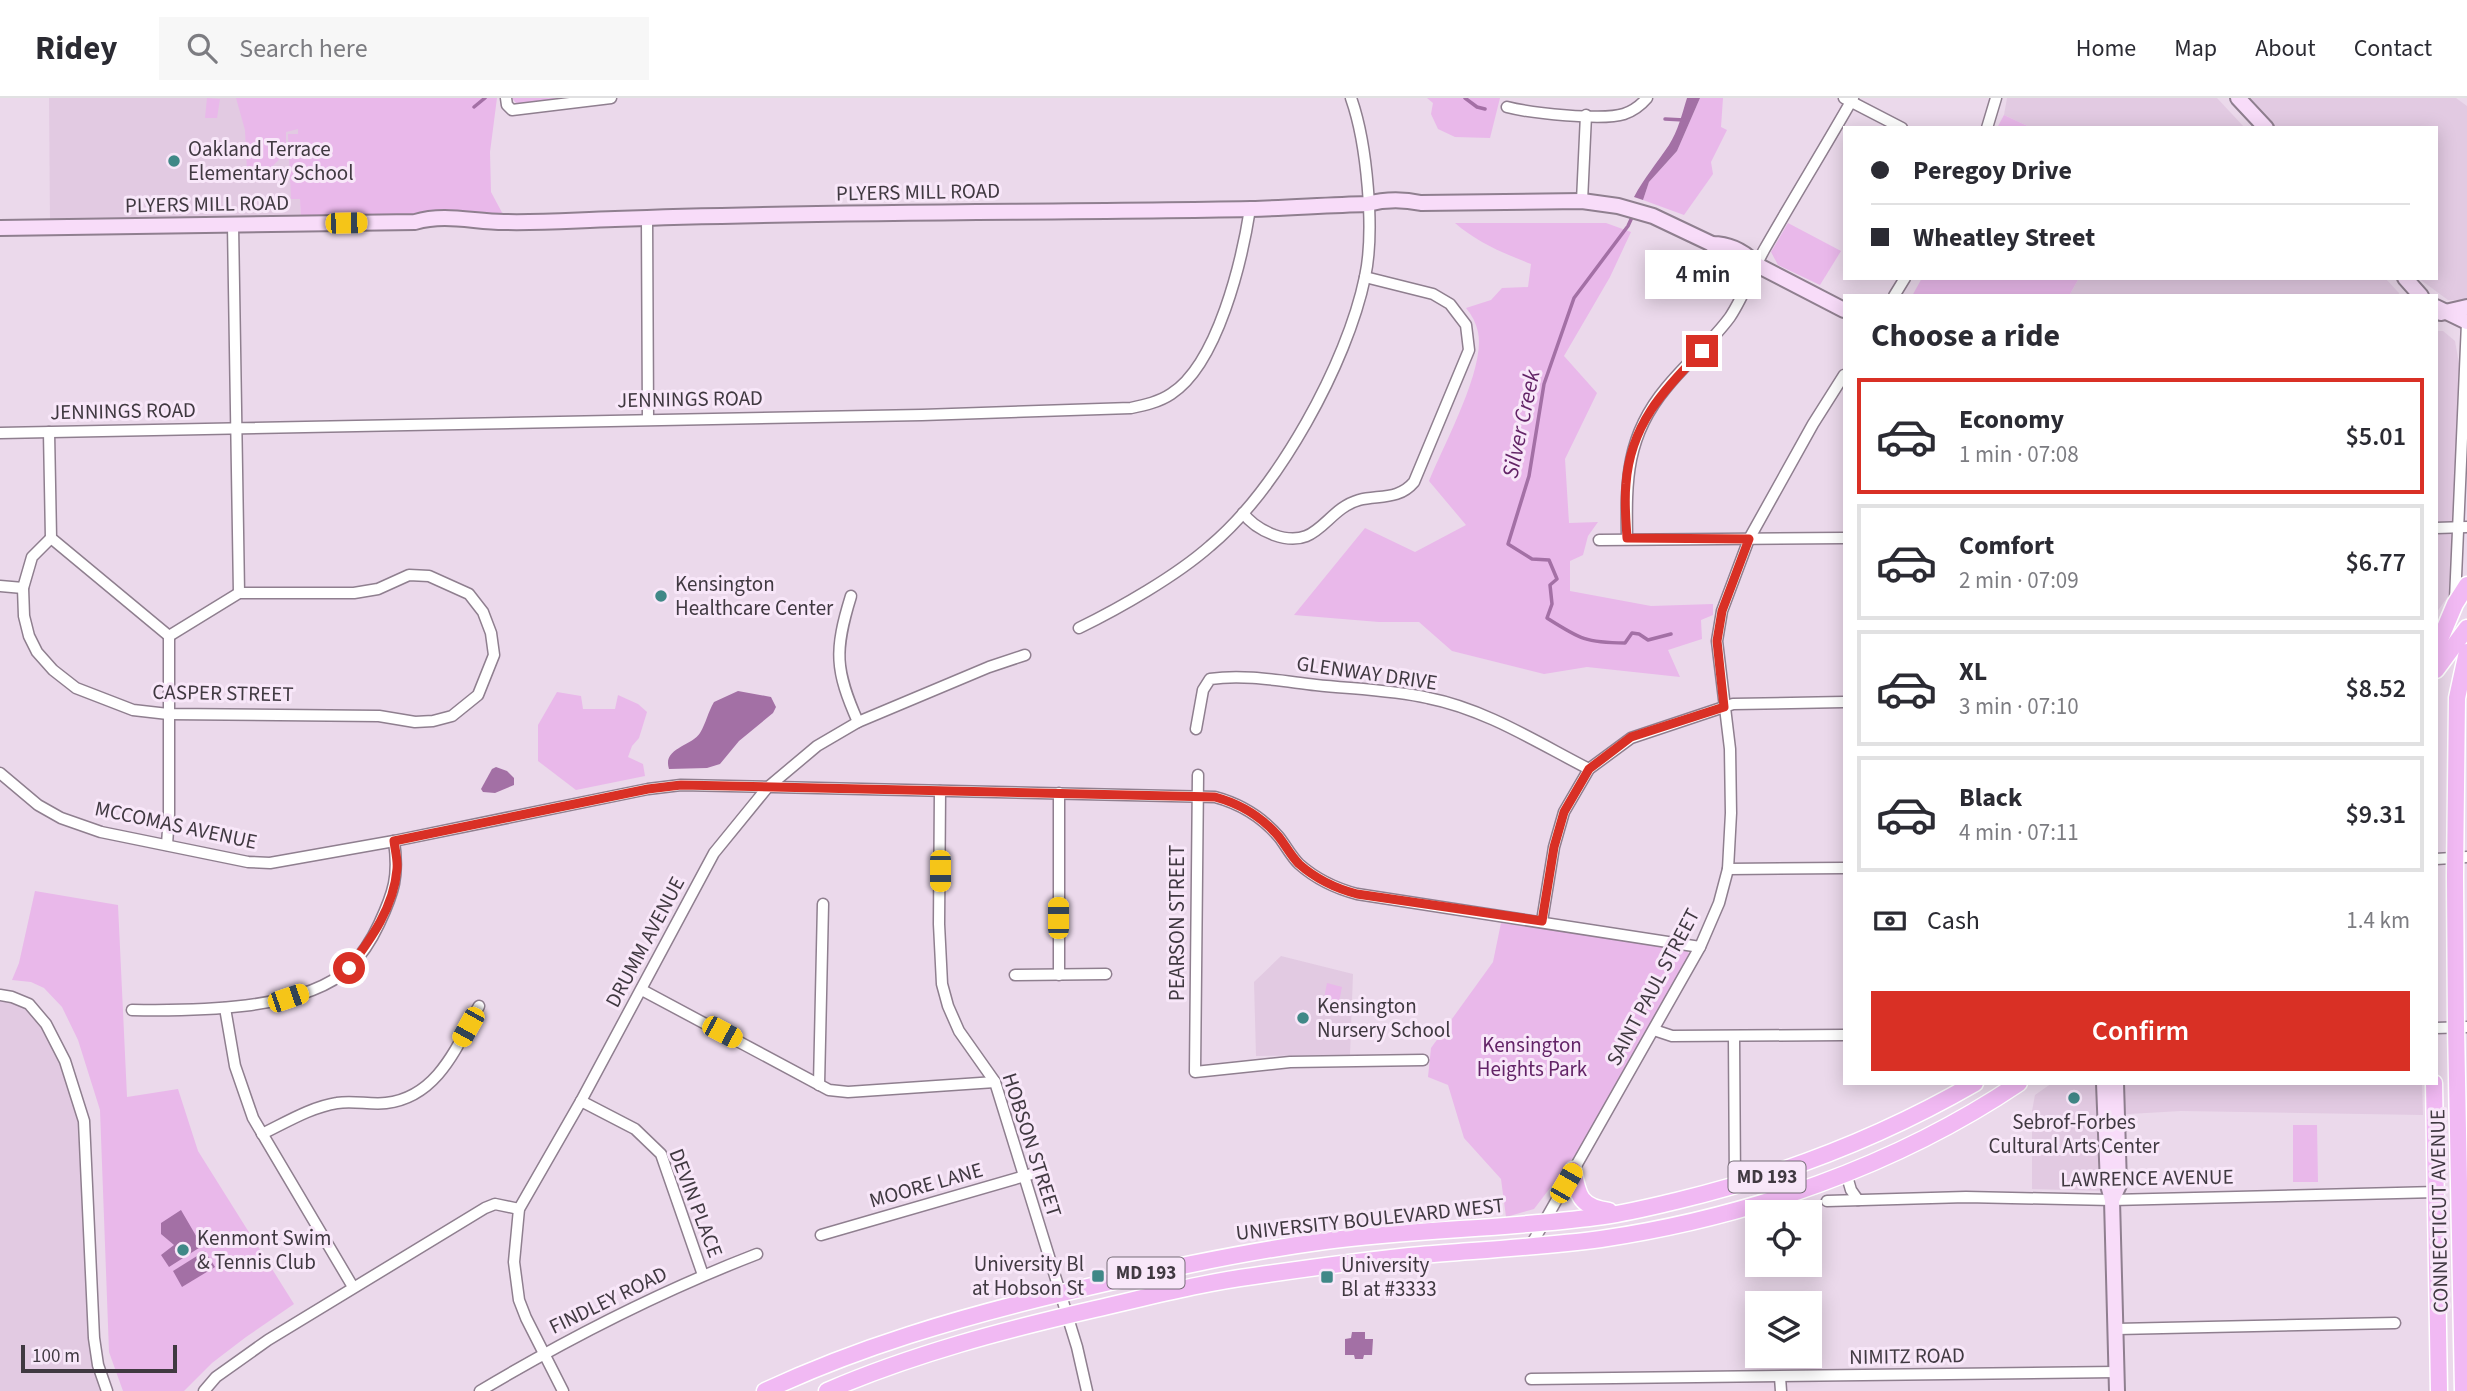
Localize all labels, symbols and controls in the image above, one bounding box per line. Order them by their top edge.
search box [159,17,649,80]
text: Ridey [35,25,117,72]
icon: search [183,29,221,67]
text: Search here [239,30,368,67]
text: Home [2076,31,2136,66]
text: Map [2174,31,2217,66]
text: About [2255,31,2316,66]
text: Contact [2354,31,2432,66]
place label: Oakland Terrace Elementary School [188,134,354,188]
text: Peregoy Drive [1913,152,2072,189]
marker: Oakland Terrace Elementary School [166,153,182,169]
street label: PLYERS MILL ROAD [836,176,1000,208]
street label: PLYERS MILL ROAD [125,188,289,220]
car [325,212,368,234]
text: Wheatley Street [1913,219,2095,256]
callout: 4 min [1644,250,1760,299]
text: 4 min [1676,258,1730,291]
text: Choose a ride [1871,313,2060,359]
route end [1686,335,1718,367]
water label: Silver Creek [1493,366,1549,481]
street label: JENNINGS ROAD [617,383,763,415]
street label: JENNINGS ROAD [50,395,196,427]
text: Economy [1959,401,2064,438]
icon: car [1875,405,1938,468]
text: $5.01 [2345,418,2406,455]
text: 1 min · 07:08 [1959,438,2079,471]
text: Comfort [1959,527,2054,564]
icon: car [1875,531,1938,594]
text: $6.77 [2345,544,2406,581]
text: 2 min · 07:09 [1959,564,2079,597]
place label: Kensington Healthcare Center [675,569,834,623]
marker: Kensington Healthcare Center [653,588,669,604]
street label: GLENWAY DRIVE [1295,648,1439,698]
text: XL [1959,653,1987,690]
icon: car [1875,657,1938,720]
text: $8.52 [2345,670,2406,707]
street label: CASPER STREET [152,677,294,709]
text: 3 min · 07:10 [1959,690,2079,723]
text: Black [1959,779,2022,816]
icon: car [1875,783,1938,846]
street label: MCCOMAS AVENUE [92,793,260,857]
text: $9.31 [2345,796,2406,833]
text: 4 min · 07:11 [1959,816,2079,849]
street label: PEARSON STREET [1162,845,1192,1001]
car [930,850,951,892]
street label: DRUMM AVENUE [598,871,692,1013]
car [1048,897,1069,939]
icon: cash [1871,902,1909,940]
text: Cash [1927,902,1980,939]
street label: SAINT PAUL STREET [1599,903,1707,1071]
text: 1.4 km [2346,904,2410,937]
route start [333,952,365,984]
car [265,981,312,1015]
place label: Kensington Nursery School [1317,991,1451,1045]
button: Confirm [1871,991,2410,1071]
car [449,1004,488,1050]
marker: Kensington Nursery School [1295,1010,1311,1026]
car [699,1013,746,1051]
park label: Kensington Heights Park [1477,1030,1588,1084]
street label: HOBSON STREET [995,1069,1069,1221]
marker: Sebrof-Forbes Cultural Arts Center [2066,1090,2082,1106]
place label: Sebrof-Forbes Cultural Arts Center [1989,1107,2160,1161]
street label: CONNECTICUT AVENUE [2422,1109,2456,1313]
street label: DEVIN PLACE [661,1144,731,1262]
street label: MOORE LANE [866,1154,986,1216]
car [1547,1160,1586,1206]
street label: LAWRENCE AVENUE [2060,1161,2234,1195]
road number: MD 193 [1728,1162,1806,1192]
street label: UNIVERSITY BOULEVARD WEST [1234,1190,1506,1248]
map controls [1745,1200,1822,1368]
button: locate [1745,1200,1822,1277]
place label: Kenmont Swim & Tennis Club [197,1223,331,1277]
marker: Kenmont Swim & Tennis Club [175,1242,191,1258]
place label: University Bl at Hobson St [972,1249,1084,1303]
place label: University Bl at #3333 [1341,1250,1437,1304]
street label: FINDLEY ROAD [544,1258,672,1342]
road number: MD 193 [1108,1258,1184,1288]
marker: University Bl at Hobson St [1090,1268,1106,1284]
marker: University Bl at #3333 [1319,1269,1335,1285]
button: layers [1745,1291,1822,1368]
street label: NIMITZ ROAD [1849,1340,1965,1372]
scale bar [21,1342,177,1374]
text: 100 m [32,1343,80,1370]

